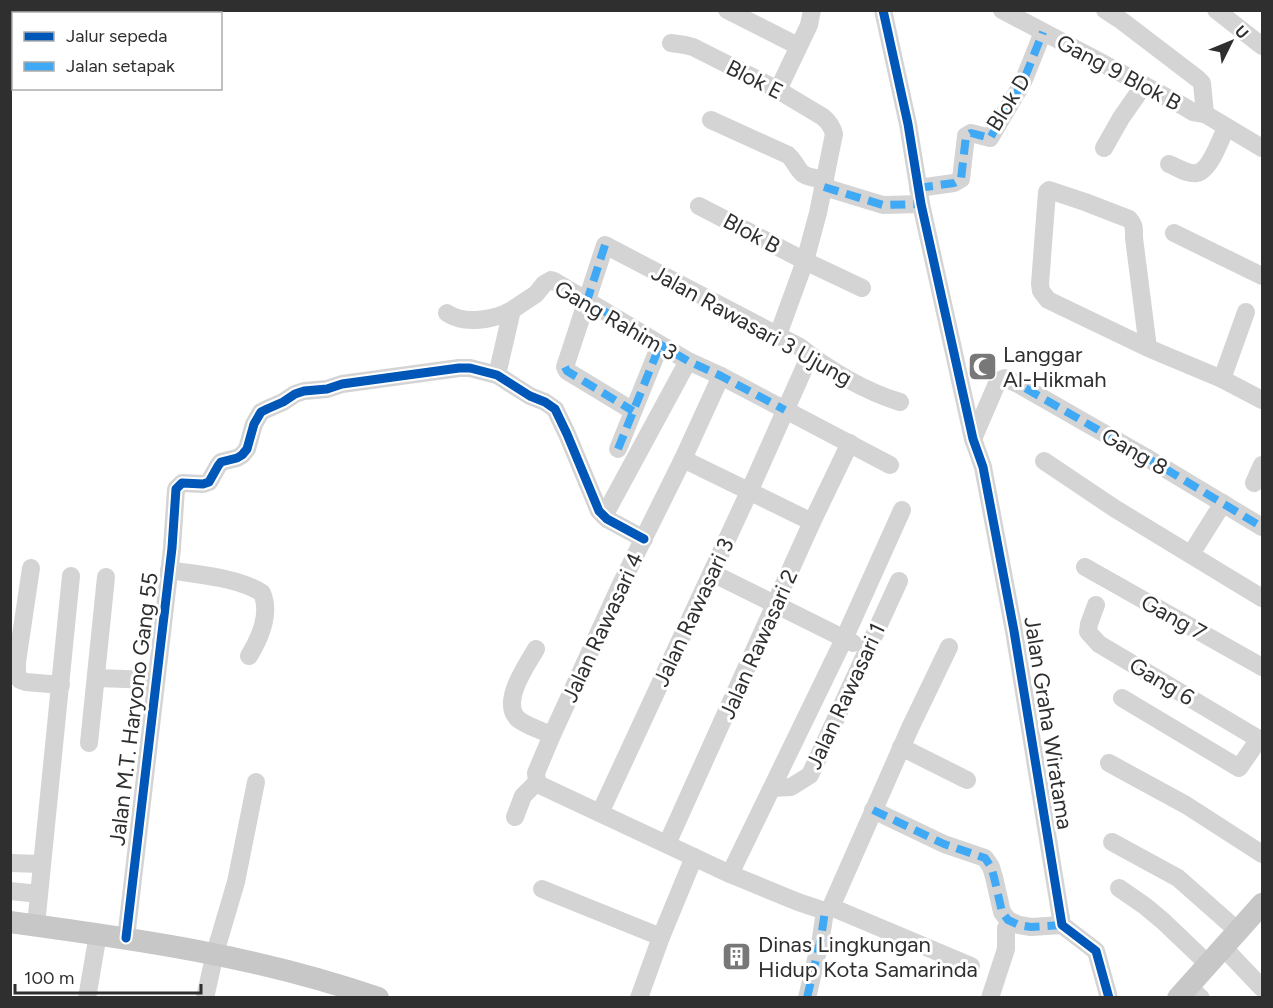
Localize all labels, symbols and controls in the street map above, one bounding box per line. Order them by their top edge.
legend [12,12,222,90]
north arrow [1201,12,1261,72]
text: U [1231,22,1252,43]
text: Jalur sepeda [66,25,167,47]
street label: Gang 9 Blok B [1052,28,1186,117]
street label: Blok E [722,54,788,105]
text: Jalan setapak [66,55,175,77]
street label: Blok D [980,69,1036,136]
street label: Blok B [719,207,785,260]
street label: Jalan Rawasari 3 Ujung [647,259,857,392]
street label: Gang Rahim 3 [550,274,682,366]
place label: Langgar Al-Hikmah [1003,341,1106,393]
mosque icon: Langgar Al-Hikmah [966,351,998,383]
street label: Gang 8 [1097,422,1173,481]
street label: Jalan Rawasari 3 [647,534,740,691]
street label: Jalan Rawasari 4 [556,548,649,707]
street label: Jalan Rawasari 2 [713,565,804,723]
street label: Jalan M.T. Haryono Gang 55 [103,571,164,847]
street label: Gang 7 [1136,589,1211,646]
street label: Jalan Graha Wiratama [1018,615,1079,831]
street label: Jalan Rawasari 1 [800,619,891,773]
street label: Gang 6 [1124,652,1199,711]
place label: Dinas Lingkungan Hidup Kota Samarinda [758,931,978,983]
building icon: Dinas Lingkungan Hidup Kota Samarinda [721,941,753,973]
scale bar [15,957,201,995]
text: 100 m [24,967,74,989]

